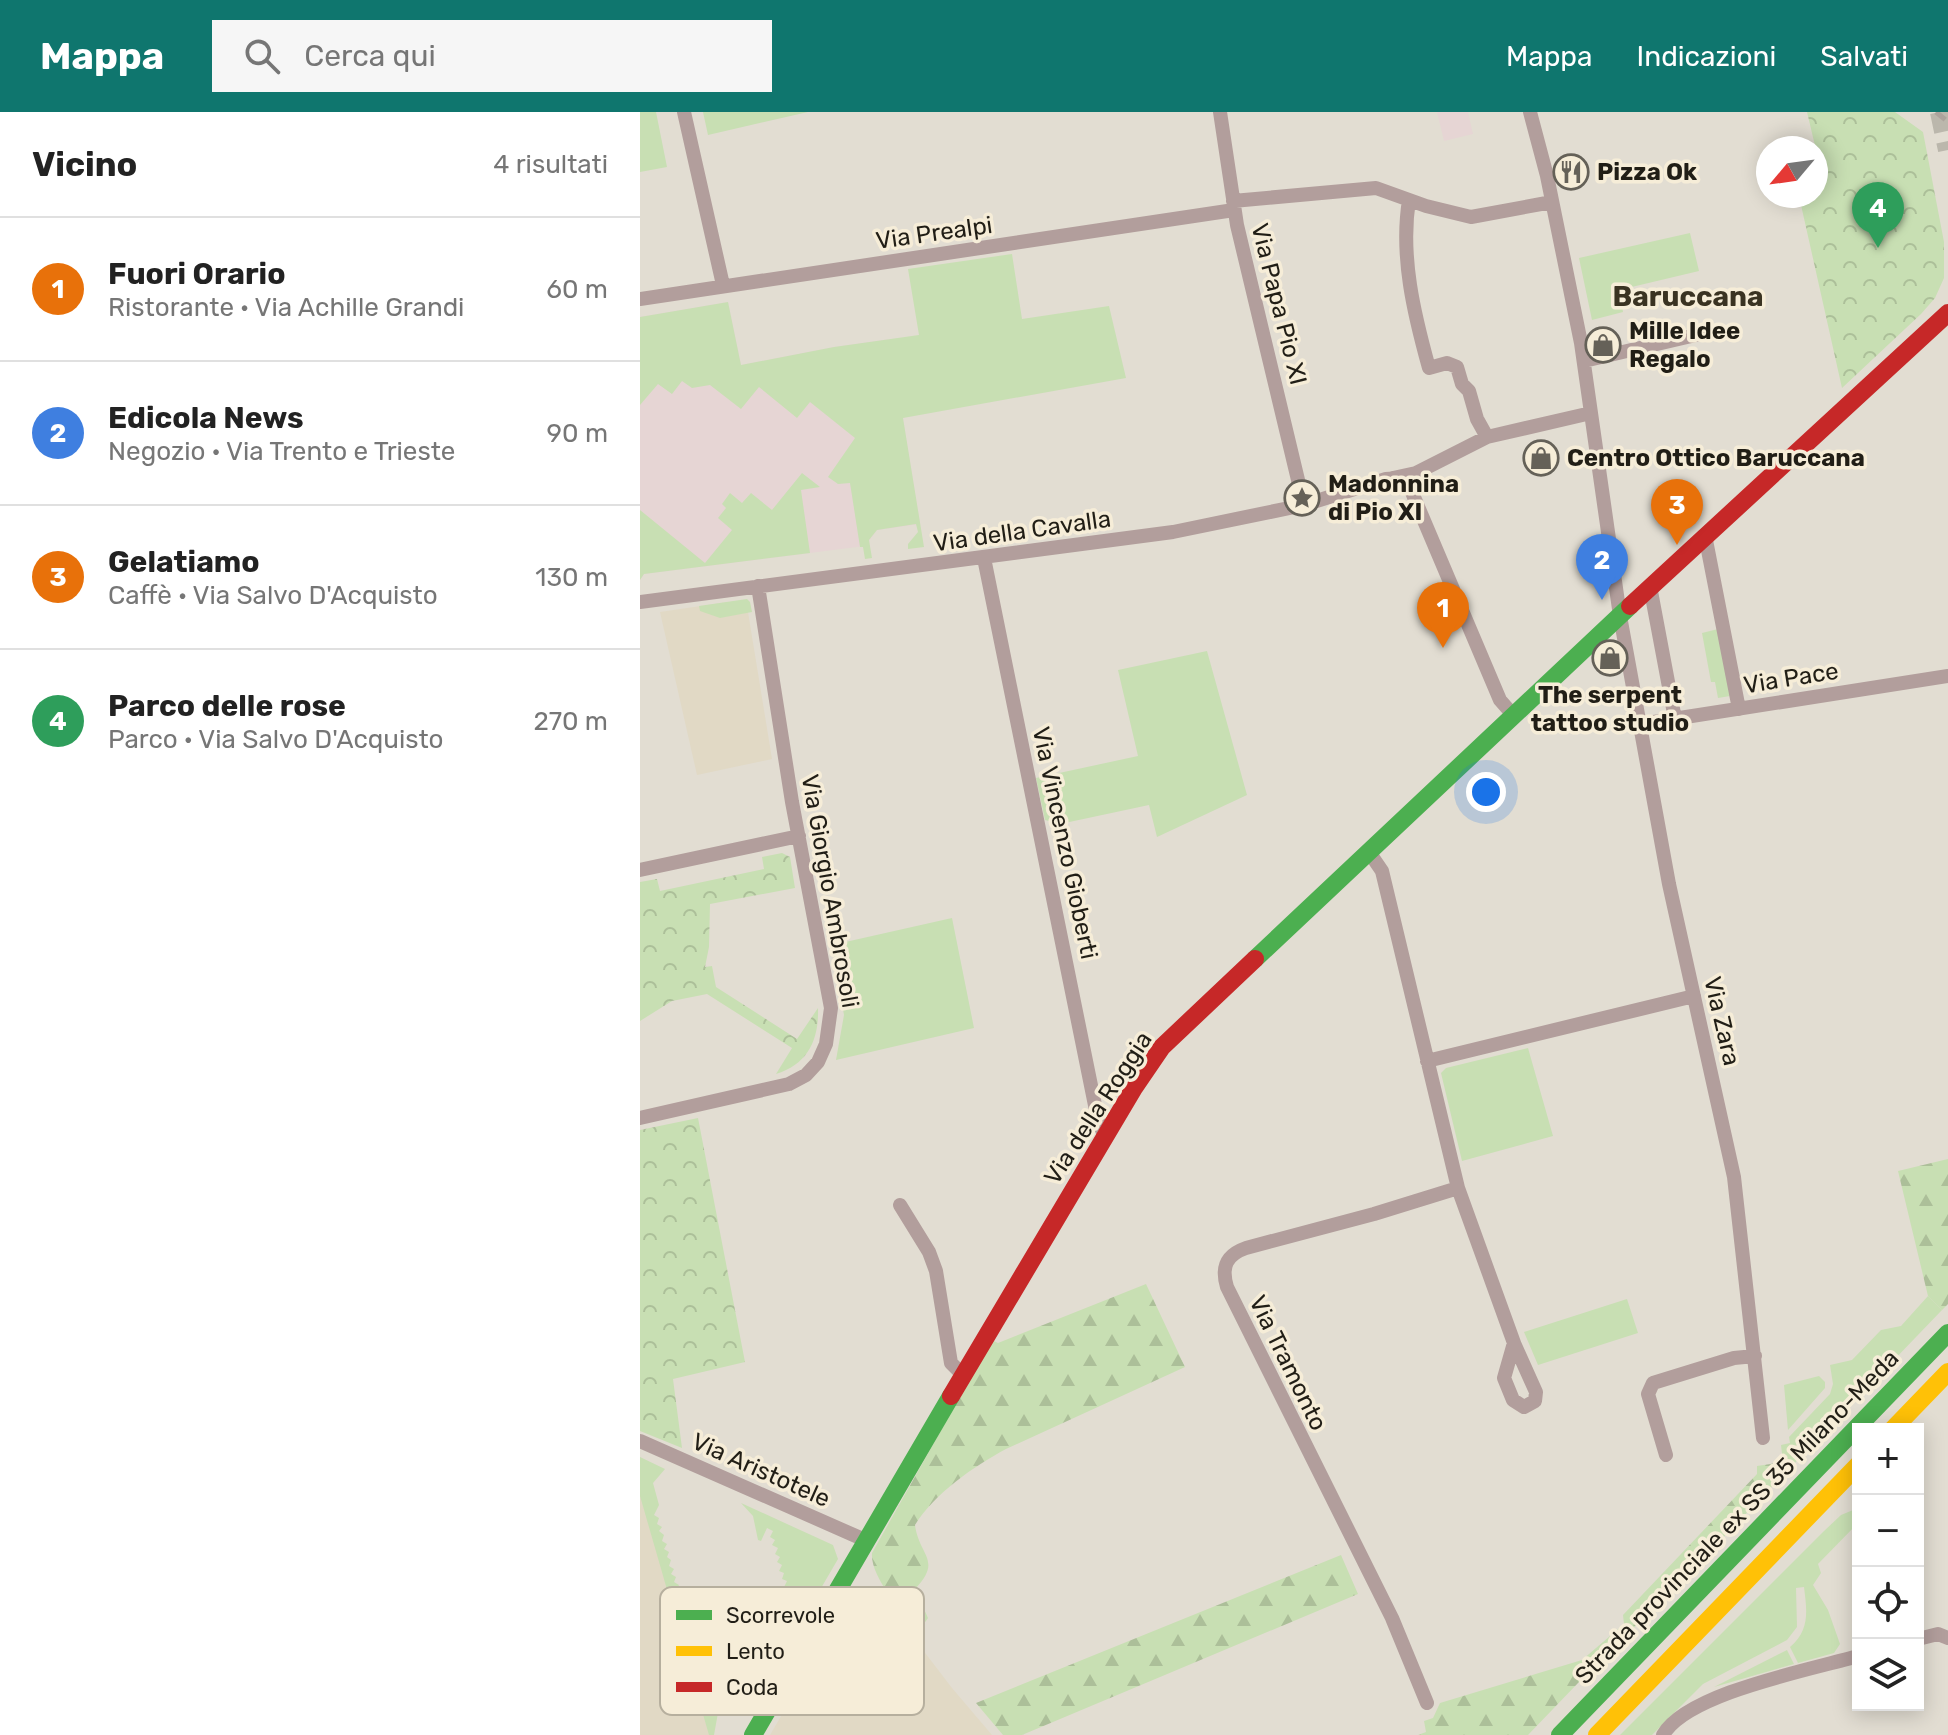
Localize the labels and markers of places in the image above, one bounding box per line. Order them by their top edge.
restaurant icon: Pizza Ok [1552,153,1590,191]
place label: Pizza Ok [1597,158,1697,186]
pin: 4 [1852,182,1904,248]
place label: Mille Idee Regalo [1629,317,1740,373]
shop icon: Mille Idee Regalo [1584,326,1622,364]
shop icon: Centro Ottico Baruccana [1522,439,1560,477]
place label: Centro Ottico Baruccana [1567,444,1865,472]
place label: Madonnina di Pio XI [1328,470,1459,526]
place icon: Madonnina di Pio XI [1283,479,1321,517]
pin: 3 [1651,479,1703,545]
pin: 2 [1576,534,1628,600]
pin: 1 [1417,582,1469,648]
shop icon: The serpent tattoo studio [1591,639,1629,677]
place label: The serpent tattoo studio [1531,681,1689,737]

